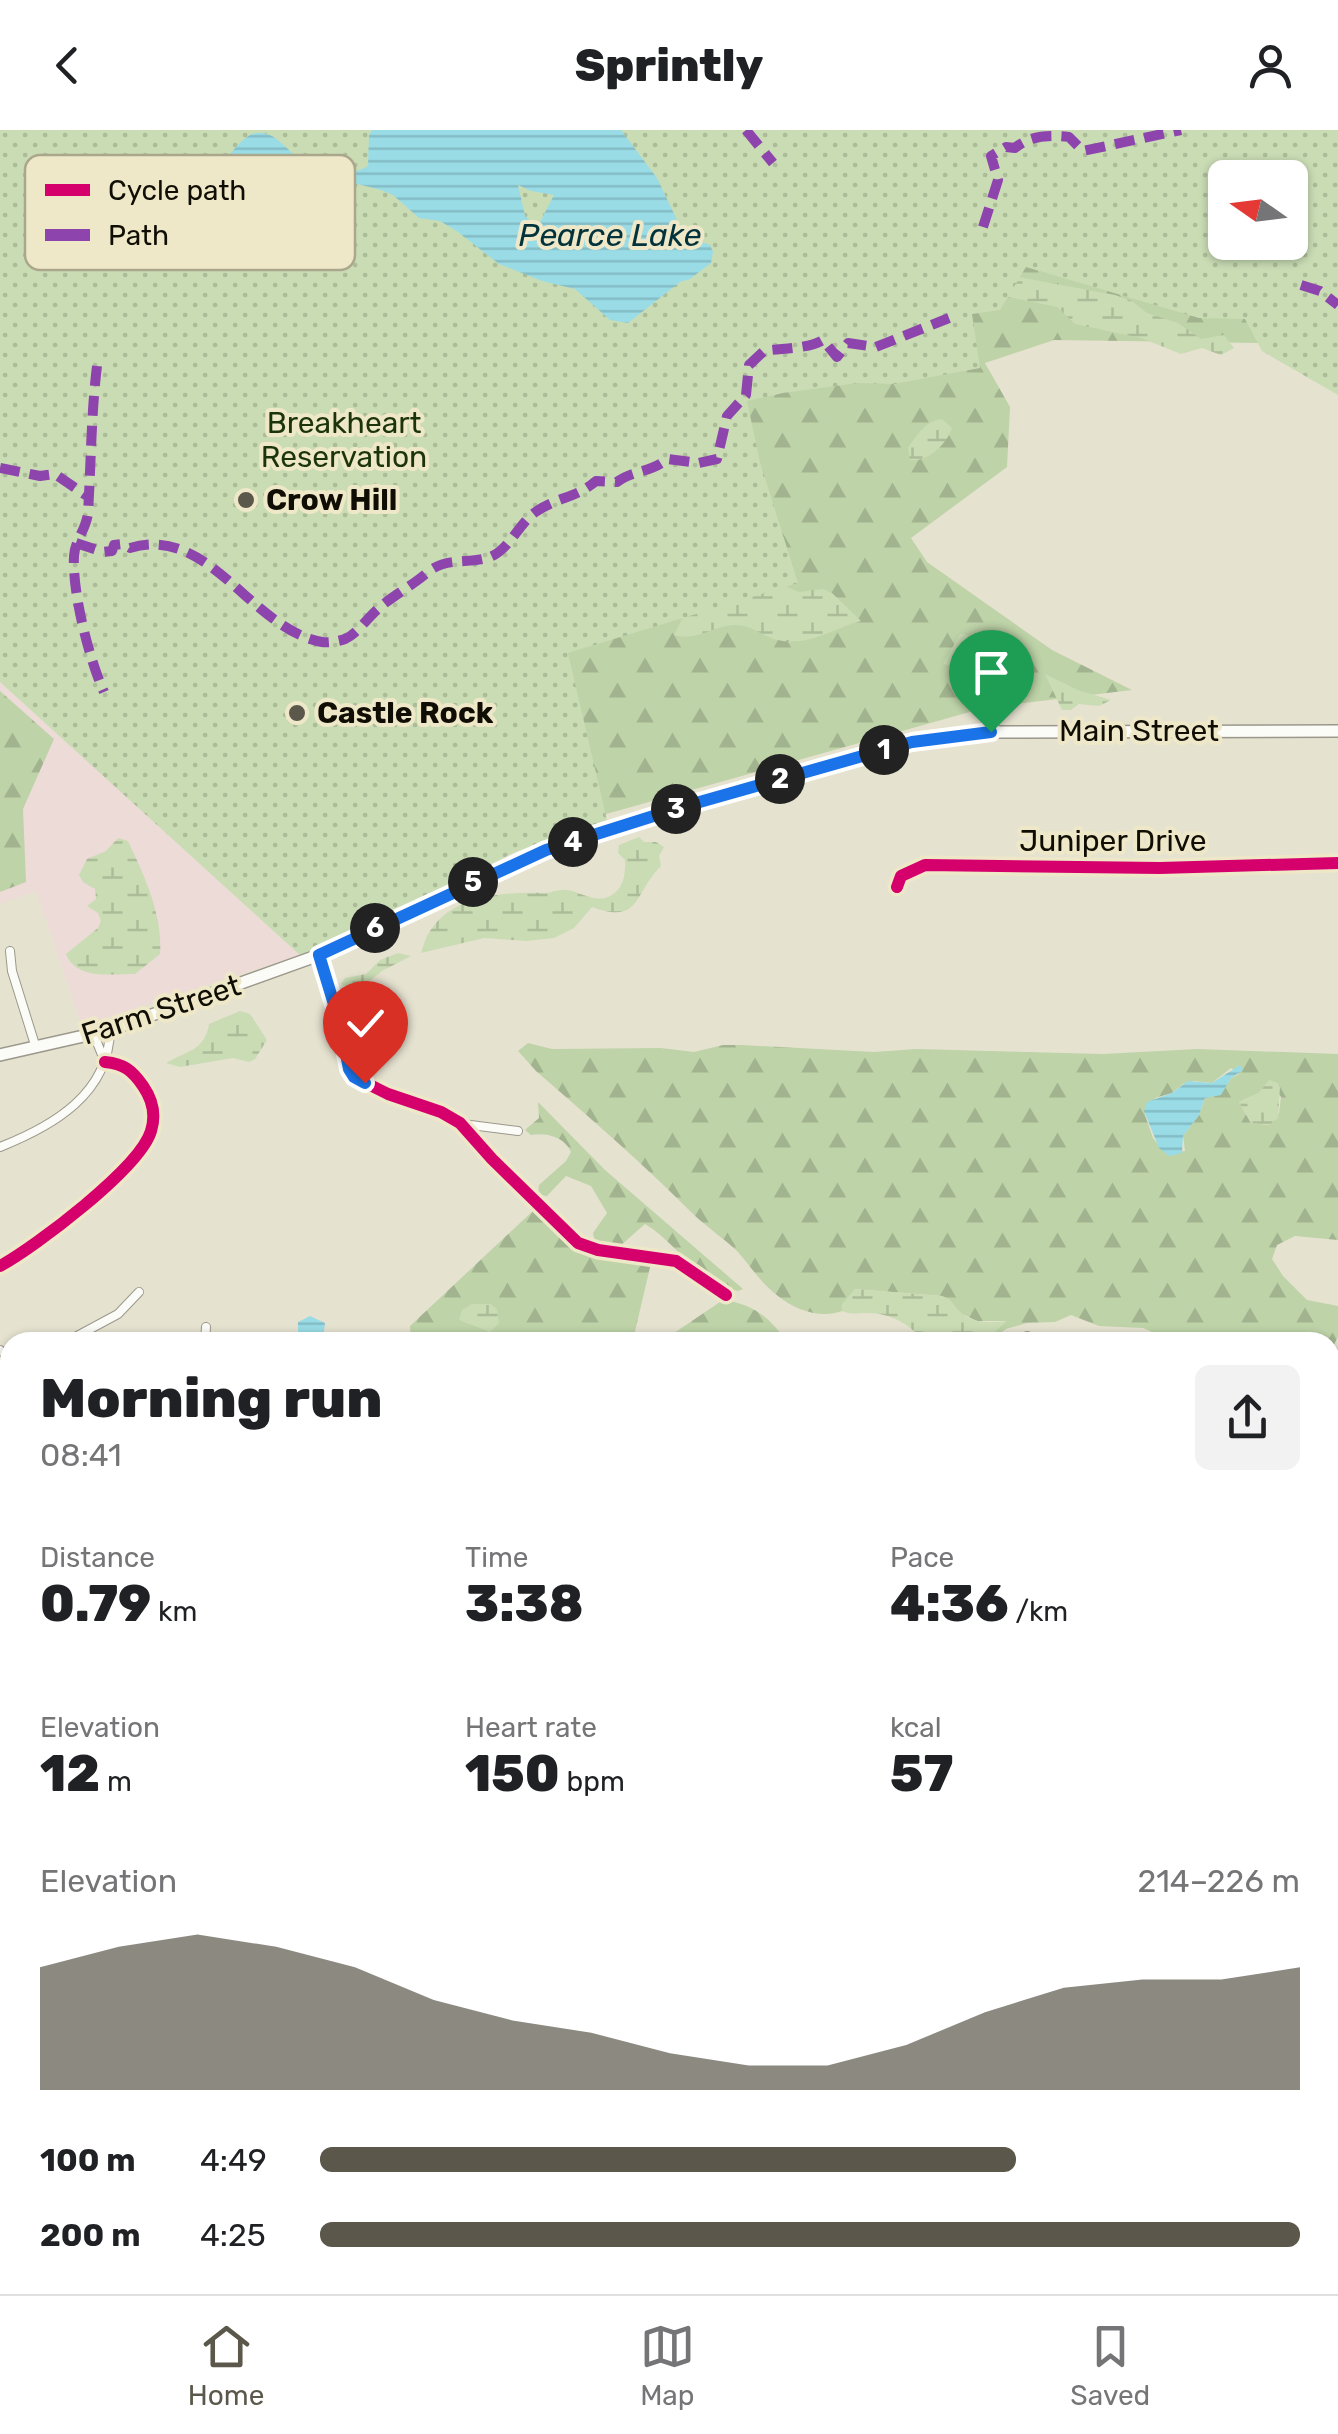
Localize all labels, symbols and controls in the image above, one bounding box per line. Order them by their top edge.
icon: back [40,38,95,93]
icon: person [1243,38,1298,93]
text: Sprintly [575,39,763,92]
legend [25,155,355,270]
north arrow [1208,160,1308,260]
map controls [1208,160,1308,260]
text: Cycle path [108,174,246,207]
water label: Pearce Lake [519,216,702,254]
text: Path [108,219,169,252]
park label: Breakheart Reservation [261,405,427,475]
place label: Crow Hill [266,482,397,518]
marker: Crow Hill [235,489,257,511]
pin [949,630,1034,733]
icon: arrive [964,645,1019,700]
place label: Castle Rock [317,695,494,731]
marker: Castle Rock [286,702,308,724]
street label: Main Street [1059,713,1219,749]
pin: 1 [859,725,909,775]
text: 1 [877,733,891,766]
pin: 2 [755,754,805,804]
text: 2 [771,762,789,795]
pin: 3 [651,784,701,834]
text: 3 [667,792,685,825]
pin: 4 [548,817,598,867]
street label: Juniper Drive [1019,823,1207,859]
text: 4 [563,825,583,858]
pin: 5 [448,857,498,907]
text: 5 [464,865,482,898]
pin: 6 [350,903,400,953]
text: 6 [366,911,384,944]
street label: Farm Street [77,967,245,1053]
pin [323,981,408,1084]
icon: check [338,996,393,1051]
button: share [1195,1365,1300,1470]
text: Morning run [40,1366,382,1431]
text: 08:41 [40,1436,122,1474]
text: Distance [40,1541,155,1574]
text: Time [465,1541,528,1574]
text: Pace [890,1541,954,1574]
text: 0.79 [40,1574,151,1634]
text: 3:38 [465,1574,583,1634]
text: 4:36 [890,1574,1009,1634]
text: km [151,1595,197,1628]
text: /km [1009,1595,1068,1628]
text: Elevation [40,1711,160,1744]
text: Heart rate [465,1711,597,1744]
text: kcal [890,1711,941,1744]
text: 12 [40,1744,100,1804]
text: 150 [465,1744,560,1804]
text: 57 [890,1744,953,1804]
text: m [100,1765,132,1798]
text: bpm [560,1765,625,1798]
text: Elevation [40,1862,177,1900]
text: 214–226 m [1137,1862,1300,1900]
text: 100 m [40,2141,136,2179]
text: 4:49 [200,2141,267,2179]
text: 200 m [40,2216,140,2254]
text: 4:25 [200,2216,266,2254]
tab: Home [188,2319,264,2412]
tab: Map [640,2319,695,2412]
tab: Saved [1070,2319,1150,2412]

